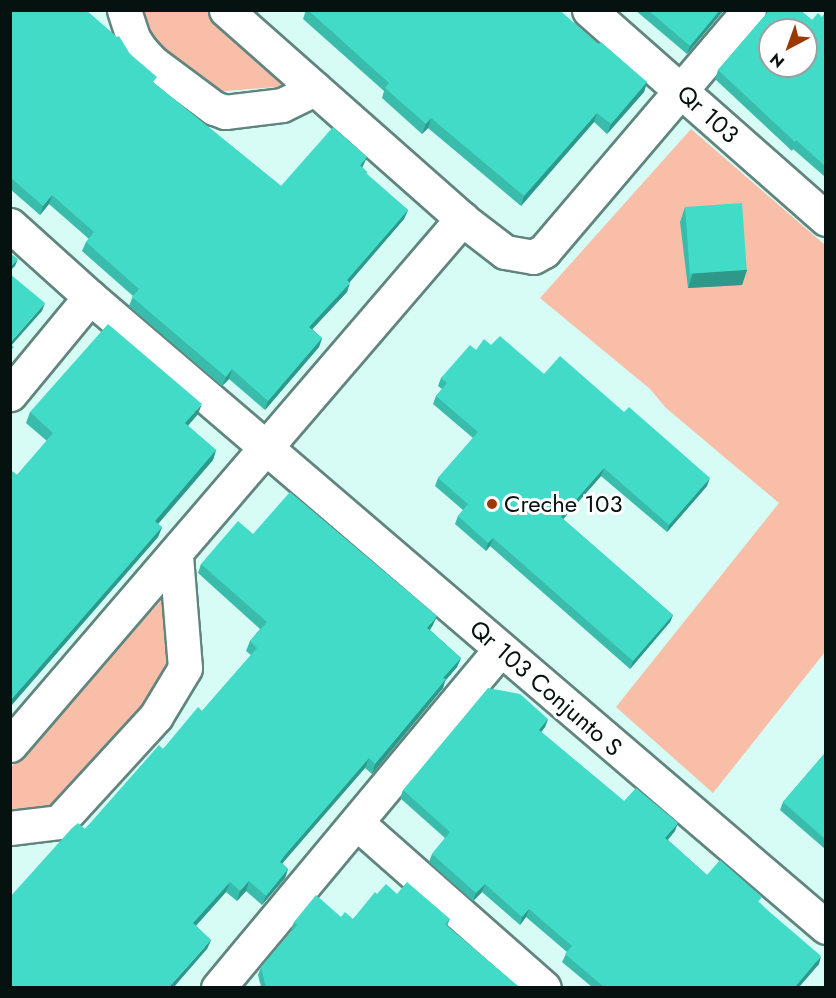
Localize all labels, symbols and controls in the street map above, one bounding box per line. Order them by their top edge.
north arrow [758,18,818,78]
text: N [765,48,790,73]
street label: Qr 103 [671,79,745,149]
place label: Creche 103 [504,490,623,518]
marker: Creche 103 [485,497,499,511]
street label: Qr 103 Conjunto S [464,614,628,762]

